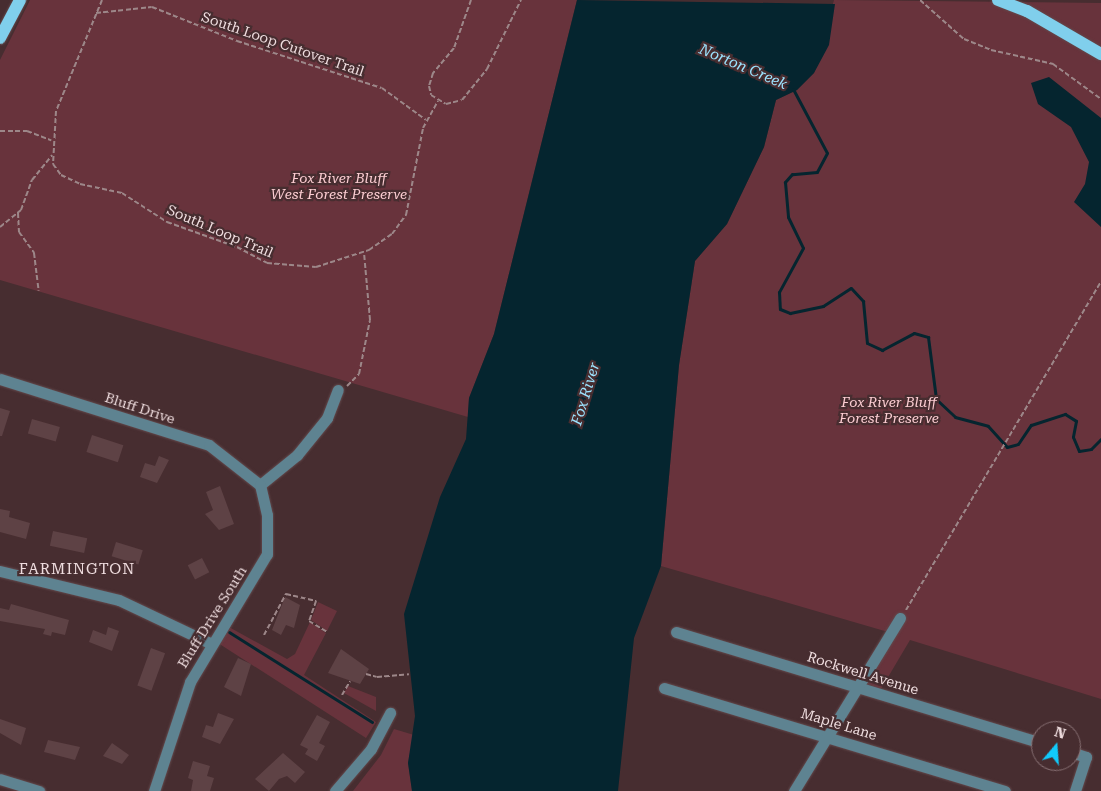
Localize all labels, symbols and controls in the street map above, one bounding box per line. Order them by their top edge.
street label: South Loop Cutover Trail [199,8,367,80]
water label: Norton Creek [696,40,790,94]
park label: Fox River Bluff West Forest Preserve [271,170,407,202]
street label: South Loop Trail [164,201,276,261]
water label: Fox River [568,360,604,428]
street label: Bluff Drive [103,389,177,427]
park label: Fox River Bluff Forest Preserve [839,394,939,427]
district label: FARMINGTON [17,561,137,579]
street label: Bluff Drive South [174,563,250,671]
street label: Rockwell Avenue [805,648,921,698]
street label: Maple Lane [799,704,879,744]
north arrow [1031,721,1081,771]
text: N [1053,723,1068,742]

